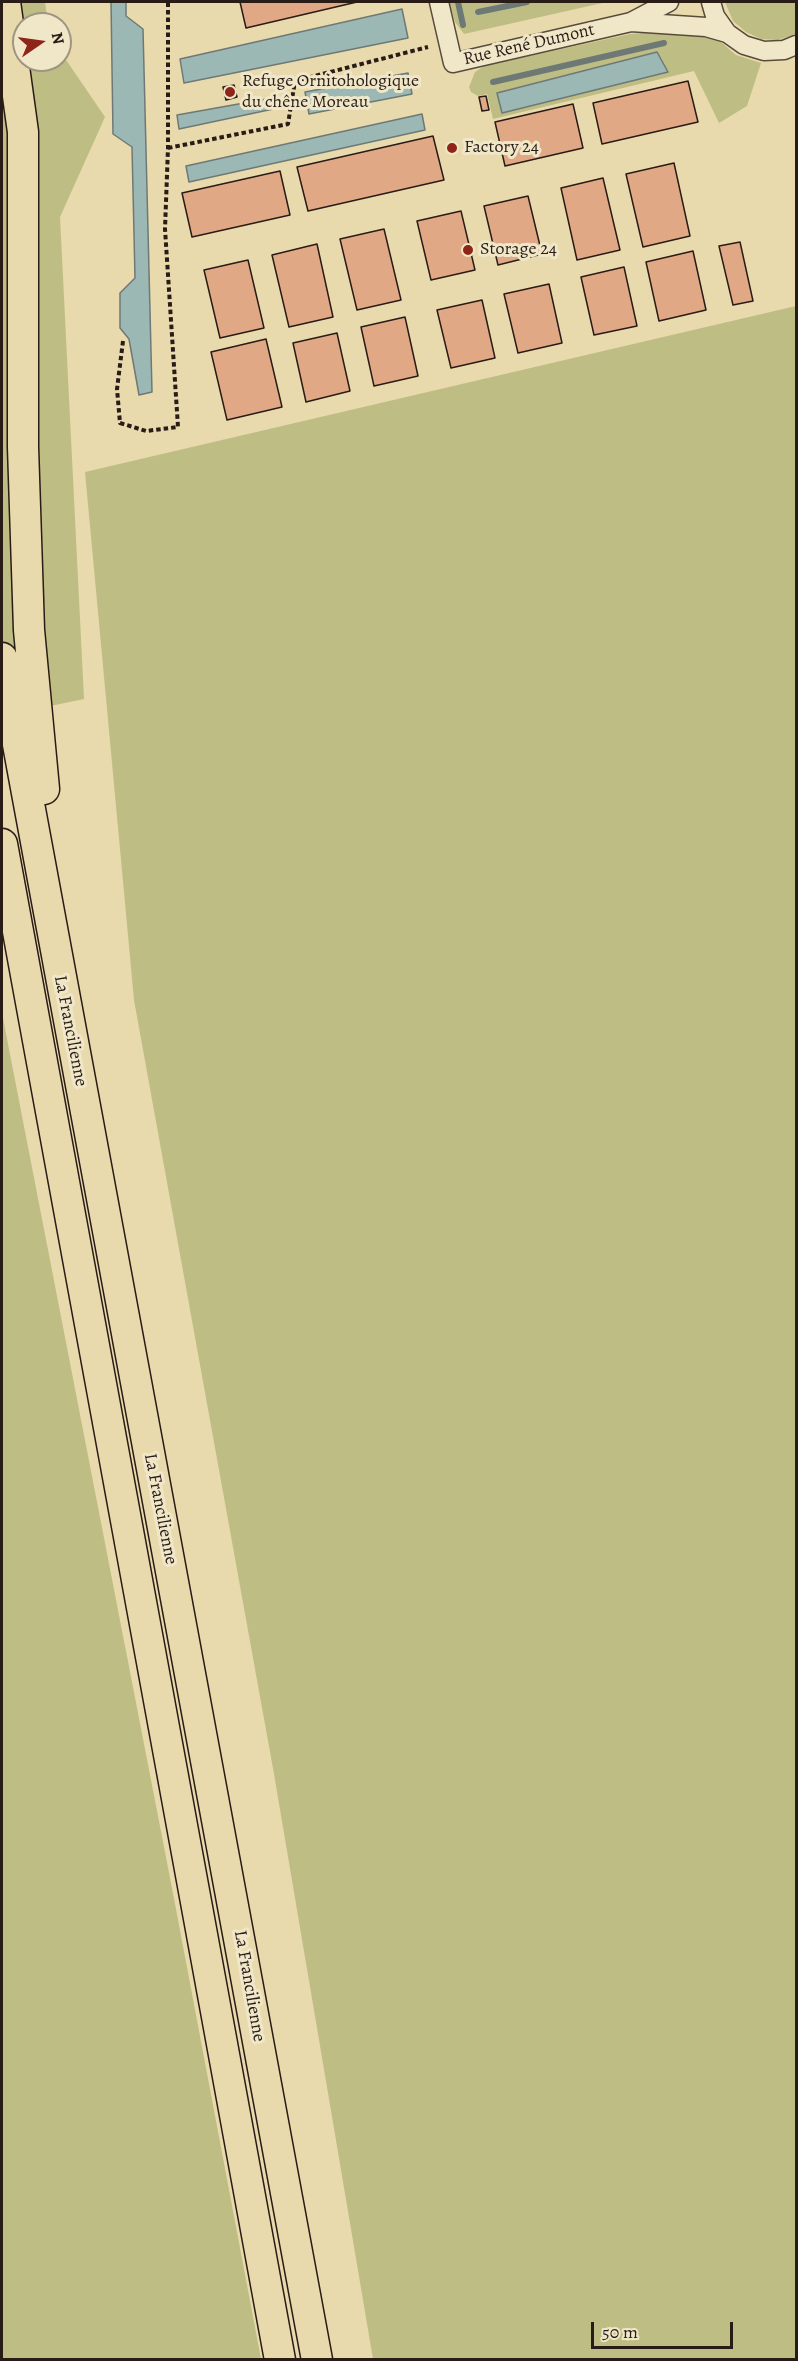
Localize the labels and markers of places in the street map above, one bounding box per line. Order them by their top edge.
place label: Refuge Ornitohologique du chêne Moreau [242,71,419,113]
marker: Refuge Ornitohologique du chêne Moreau [223,85,237,99]
place label: Factory 24 [464,137,539,159]
marker: Factory 24 [445,141,459,155]
place label: Storage 24 [480,239,557,261]
marker: Storage 24 [461,243,475,257]

